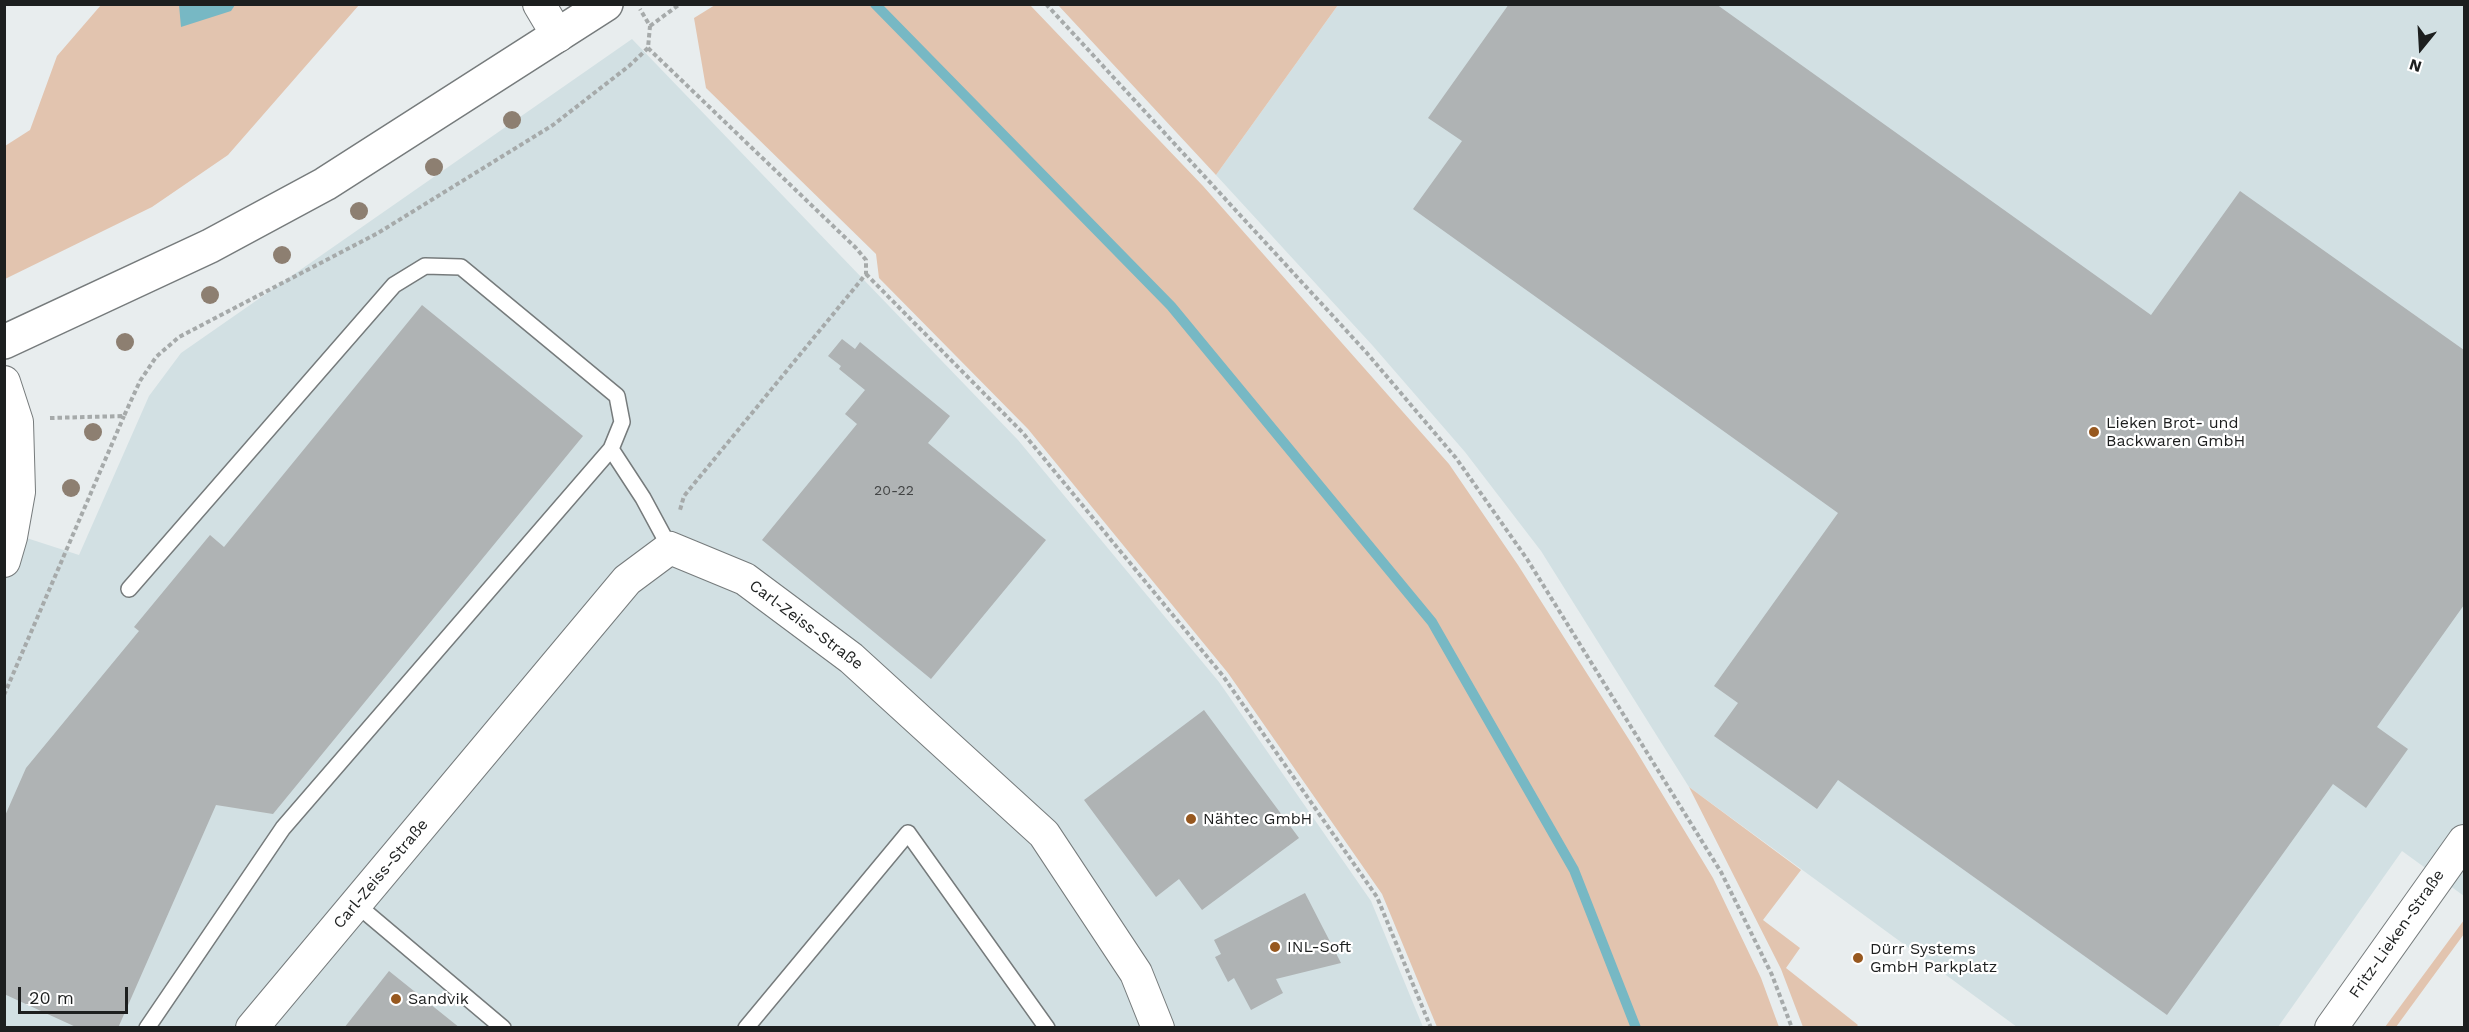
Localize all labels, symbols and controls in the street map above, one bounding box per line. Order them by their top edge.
north arrow [2391,18,2451,78]
text: N [2407,55,2424,76]
place label: Lieken Brot- und Backwaren GmbH [2106,413,2245,451]
marker: Lieken Brot- und Backwaren GmbH [2087,425,2101,439]
house number: 20-22 [874,483,914,499]
street label: Carl-Zeiss-Straße [745,576,867,674]
place label: Nähtec GmbH [1203,809,1312,829]
marker: Nähtec GmbH [1184,812,1198,826]
street label: Carl-Zeiss-Straße [330,815,432,933]
street label: Fritz-Lieken-Straße [2345,866,2449,1002]
place label: INL-Soft [1287,937,1351,957]
place label: Dürr Systems GmbH Parkplatz [1870,939,1997,977]
marker: INL-Soft [1268,940,1282,954]
marker: Dürr Systems GmbH Parkplatz [1851,951,1865,965]
scale bar [21,975,130,1013]
text: 20 m [29,987,74,1008]
place label: Sandvik [408,989,469,1009]
marker: Sandvik [389,992,403,1006]

